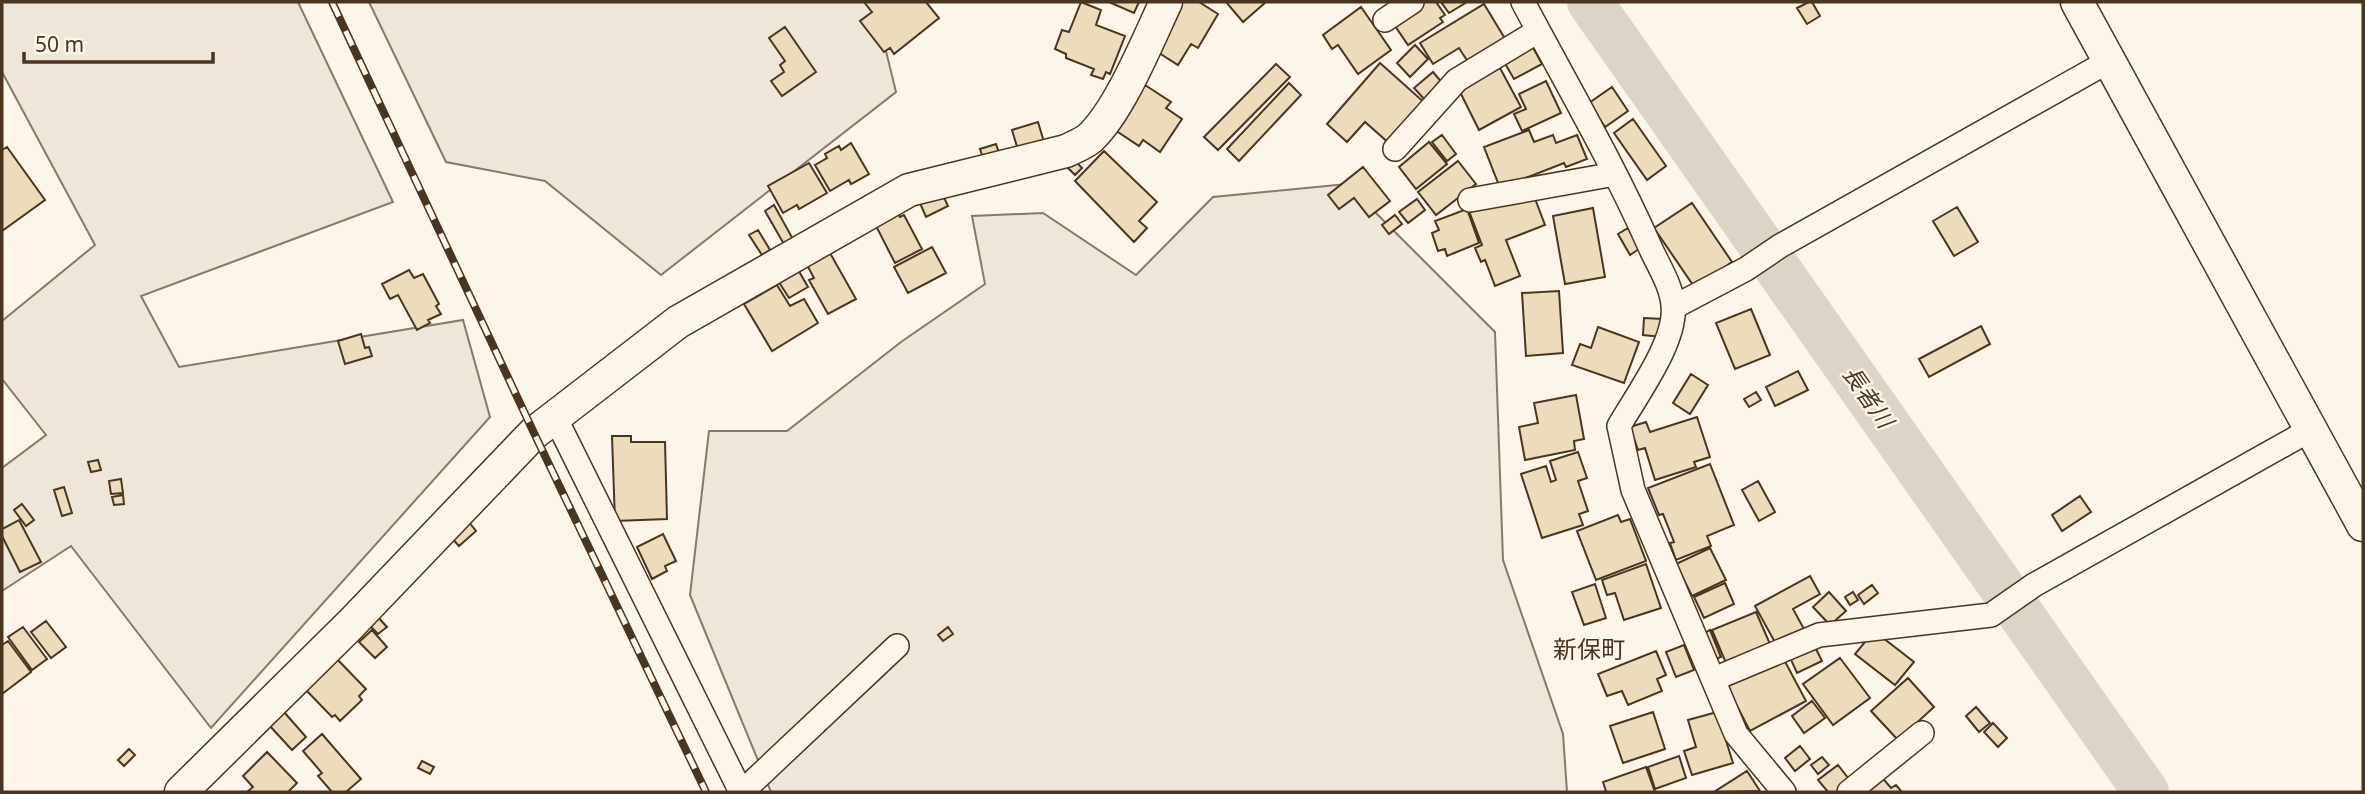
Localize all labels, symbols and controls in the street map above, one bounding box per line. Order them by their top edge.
scale bar [24,21,214,65]
text: 50 m [35,30,84,58]
water label: 長者川 [1836,359,1903,436]
district label: 新保町 [1553,632,1625,665]

